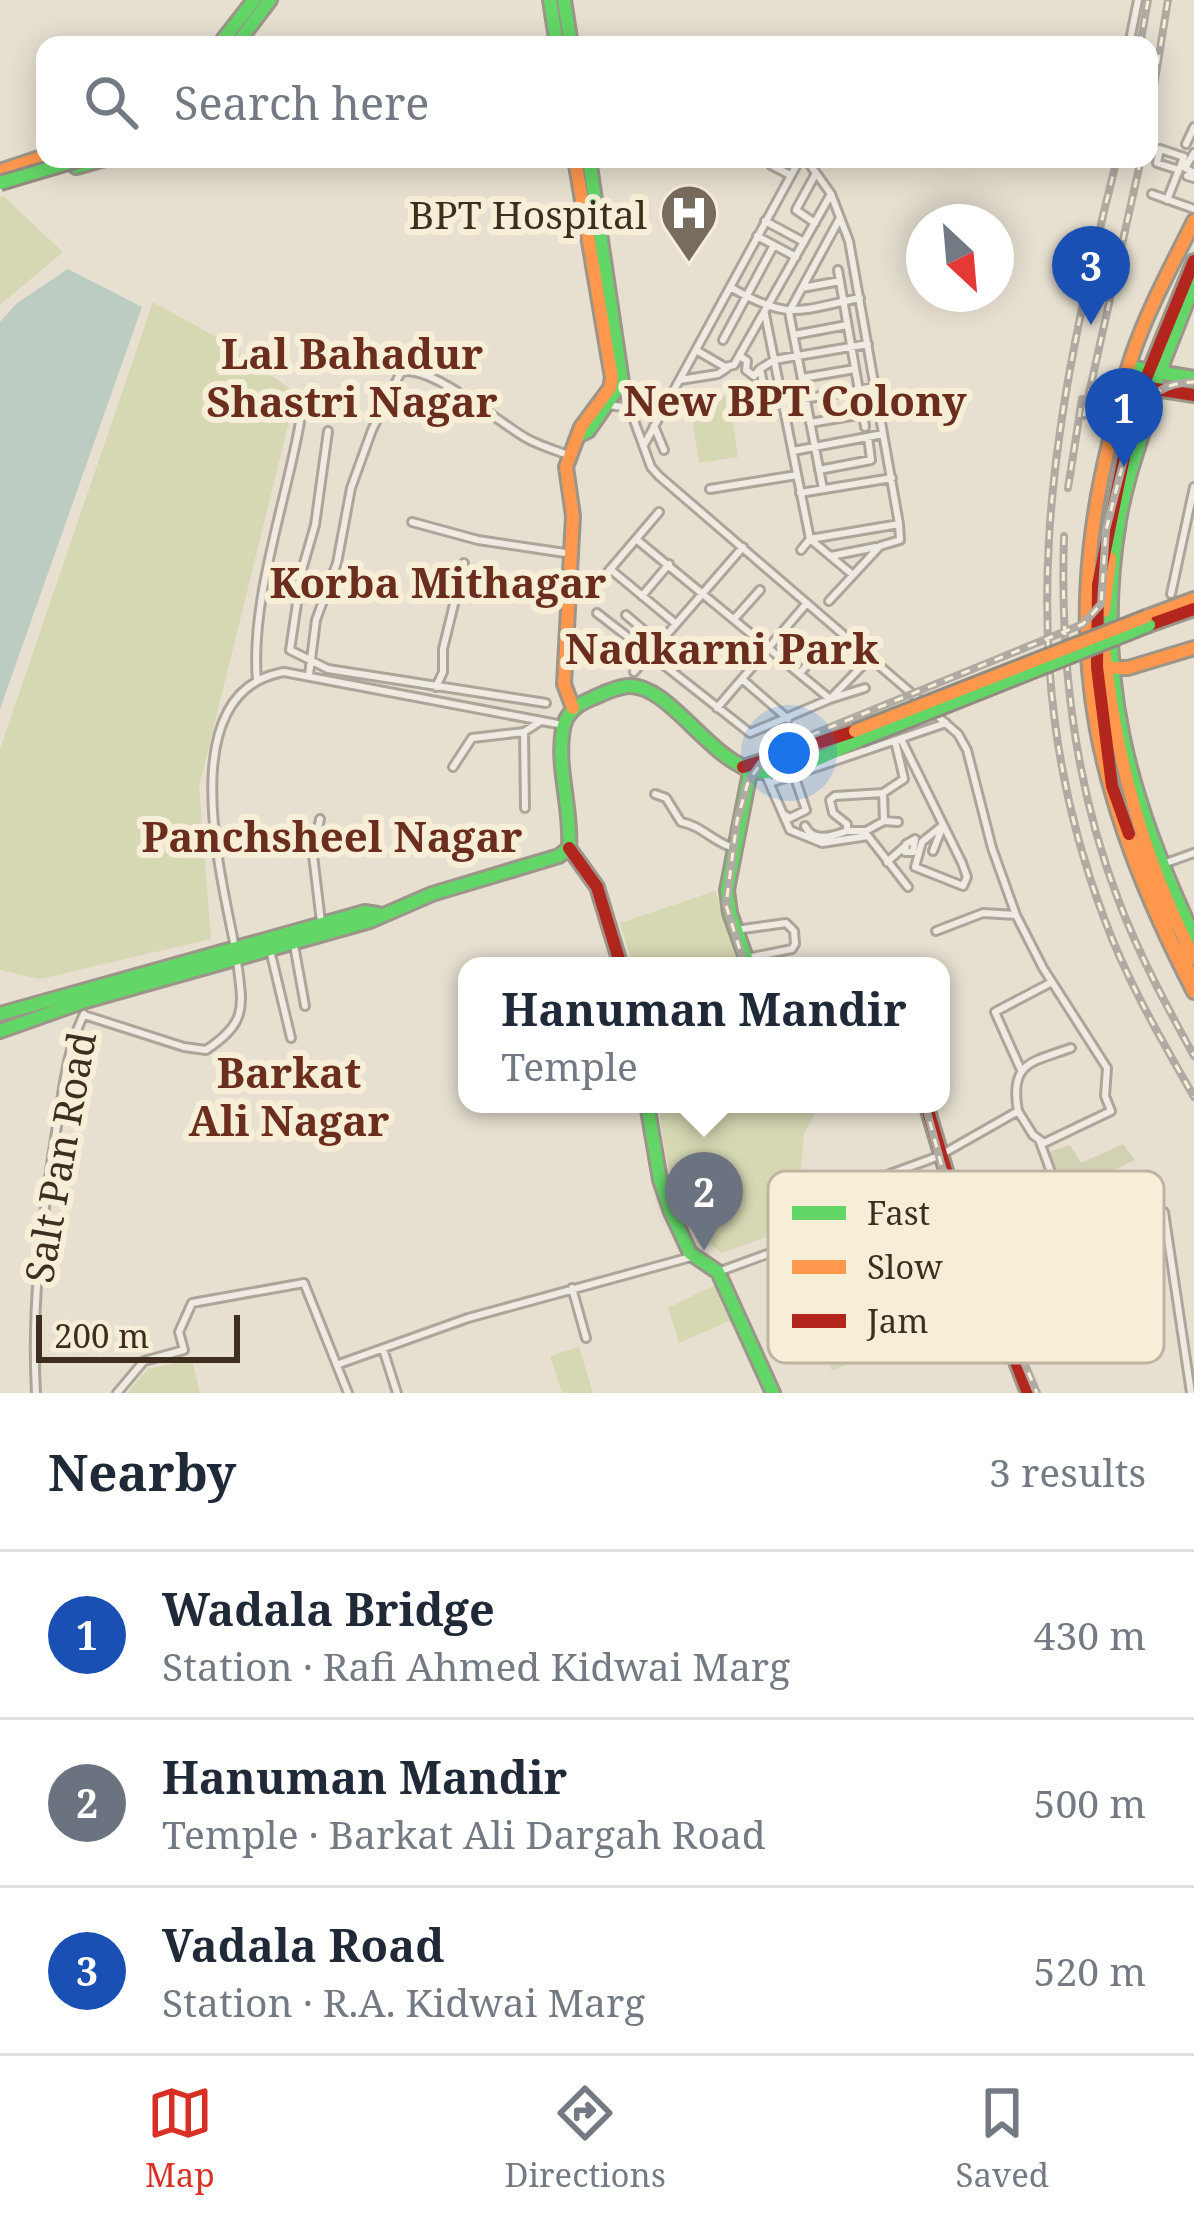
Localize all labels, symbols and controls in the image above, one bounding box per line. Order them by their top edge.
search box [36,36,1158,168]
icon: search [78,69,144,135]
text: Search here [174,72,429,133]
hospital icon: BPT Hospital [658,182,720,264]
place label: BPT Hospital [409,187,647,240]
north arrow [906,204,1014,312]
pin: 3 [1052,226,1130,325]
district label: Lal Bahadur Shastri Nagar [206,324,498,429]
pin: 1 [1085,368,1163,467]
district label: New BPT Colony [623,371,967,428]
district label: Korba Mithagar [270,553,606,610]
district label: Nadkarni Park [565,619,879,676]
your location [759,723,819,783]
district label: Panchsheel Nagar [141,807,523,864]
popup [458,957,950,1113]
text: Hanuman Mandir [501,978,907,1039]
street label: Salt Pan Road [11,1027,107,1287]
text: Temple [501,1039,638,1092]
district label: Barkat Ali Nagar [188,1043,390,1148]
pin: 2 [665,1152,743,1251]
legend [768,1171,1164,1363]
text: Fast [867,1190,930,1235]
text: Slow [867,1244,943,1289]
text: Jam [866,1298,929,1343]
scale bar [36,1309,240,1362]
text: 200 m [54,1313,149,1358]
text: Nearby [48,1436,236,1506]
text: 3 results [989,1445,1146,1498]
text: Wadala Bridge [162,1578,495,1639]
text: 1 [76,1608,98,1661]
text: 430 m [1034,1608,1146,1661]
text: Station · Rafi Ahmed Kidwai Marg [162,1639,790,1692]
text: Hanuman Mandir [162,1746,567,1807]
text: 2 [76,1776,98,1829]
text: 500 m [1034,1776,1146,1829]
text: Temple · Barkat Ali Dargah Road [162,1807,766,1860]
text: Vadala Road [162,1914,444,1975]
text: 3 [76,1944,98,1997]
text: 520 m [1034,1944,1146,1997]
text: Station · R.A. Kidwai Marg [162,1975,645,2028]
tab: Map [145,2080,215,2197]
tab: Directions [504,2080,666,2197]
tab: Saved [956,2080,1049,2197]

